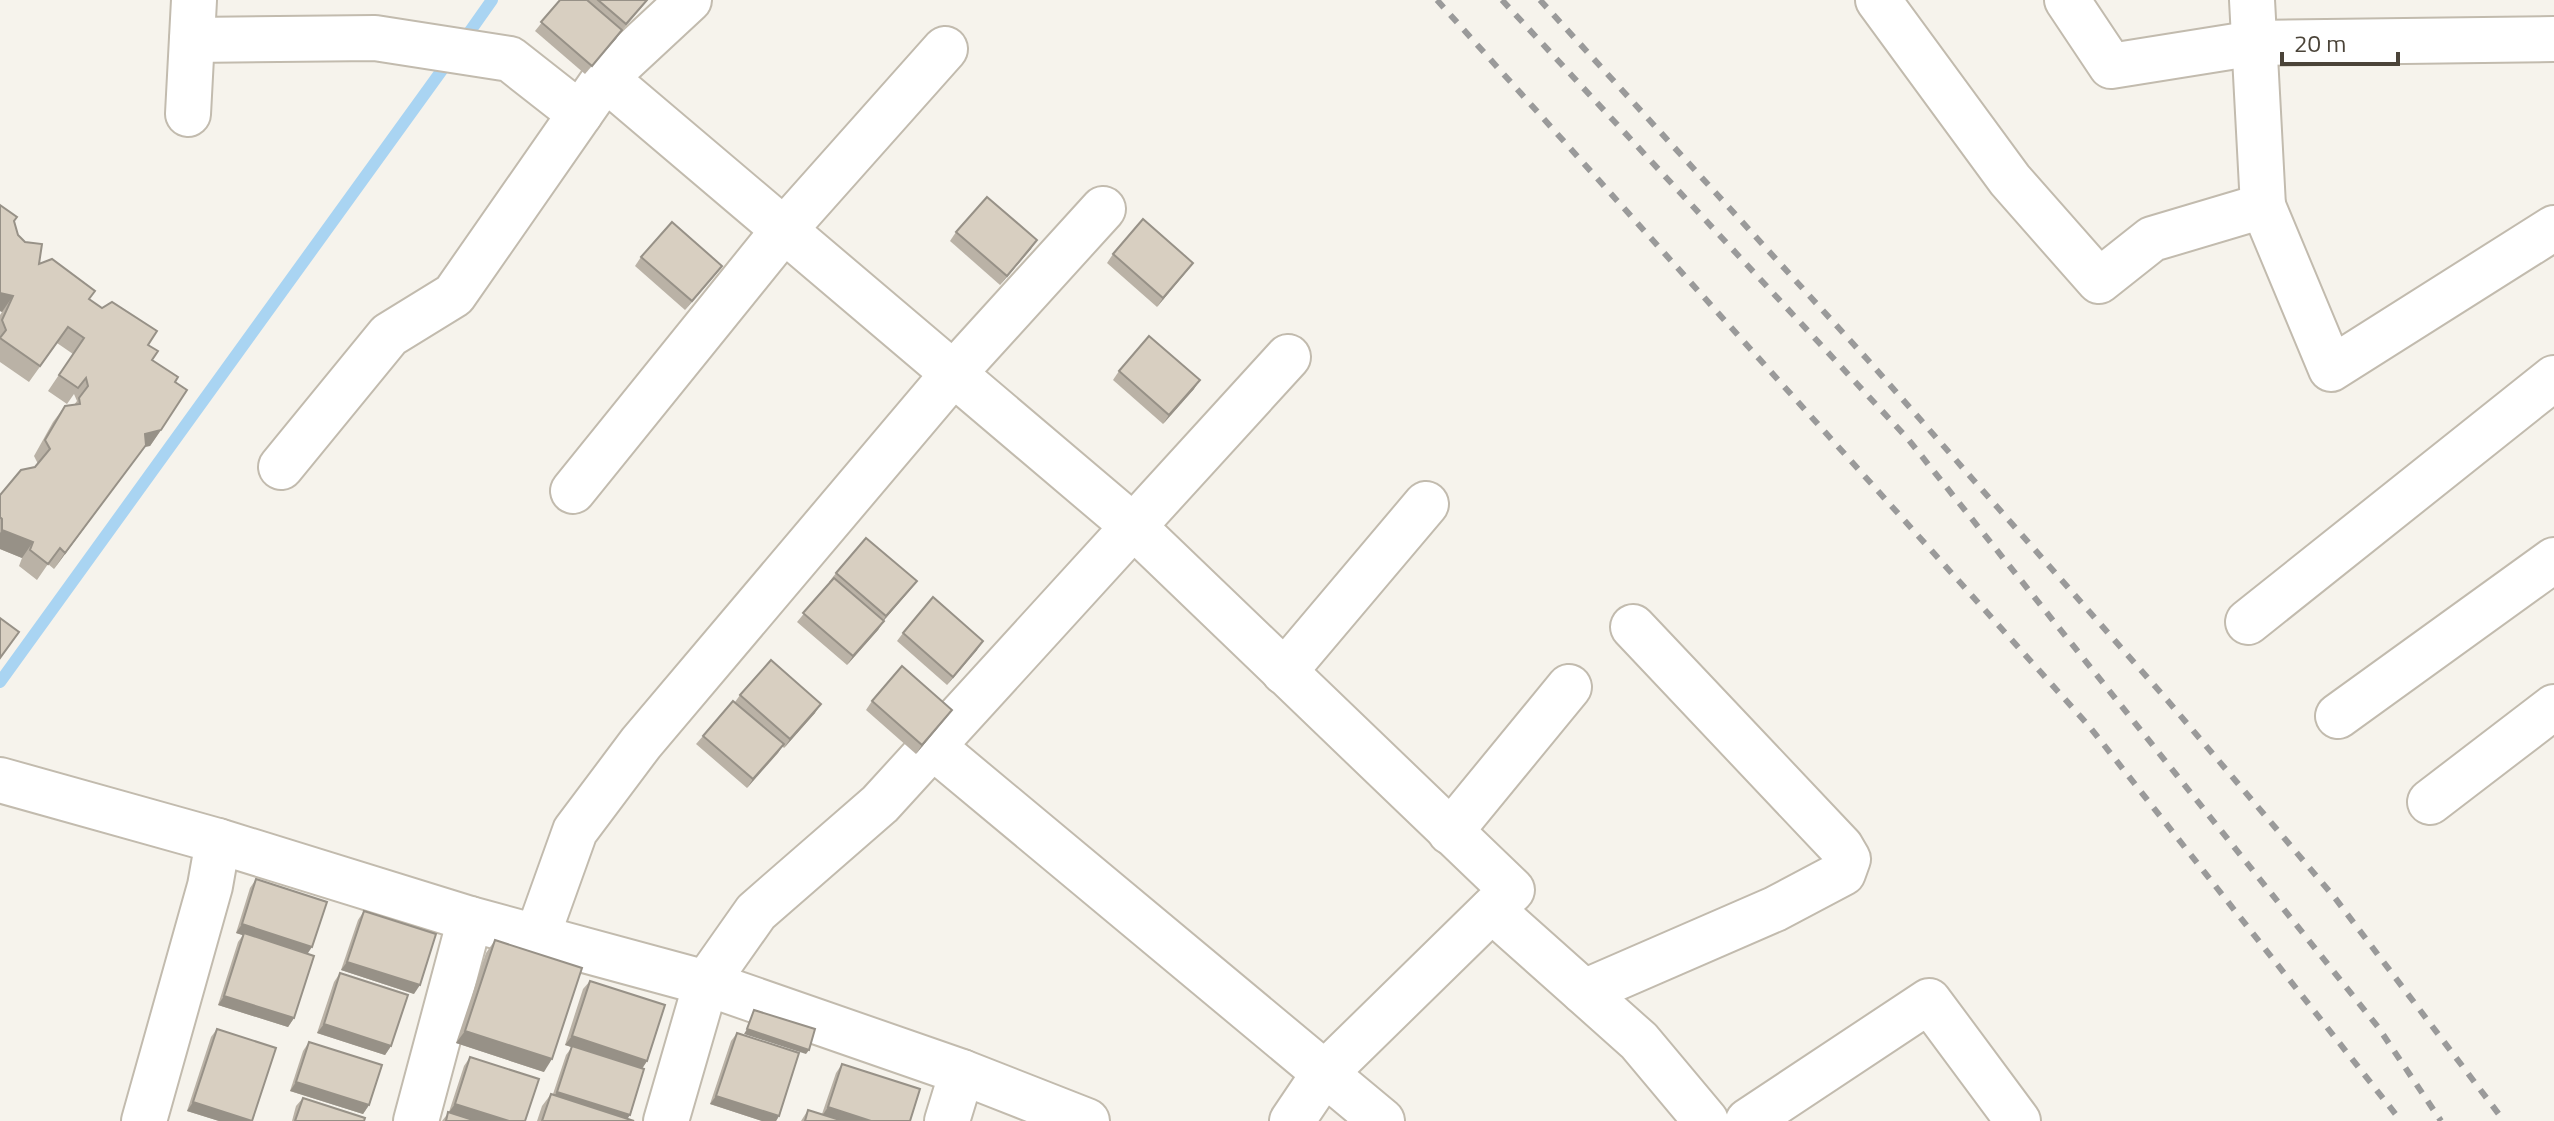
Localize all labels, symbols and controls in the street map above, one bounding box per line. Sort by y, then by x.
scale bar [2282,16,2398,66]
text: 20 m [2294,25,2346,61]

